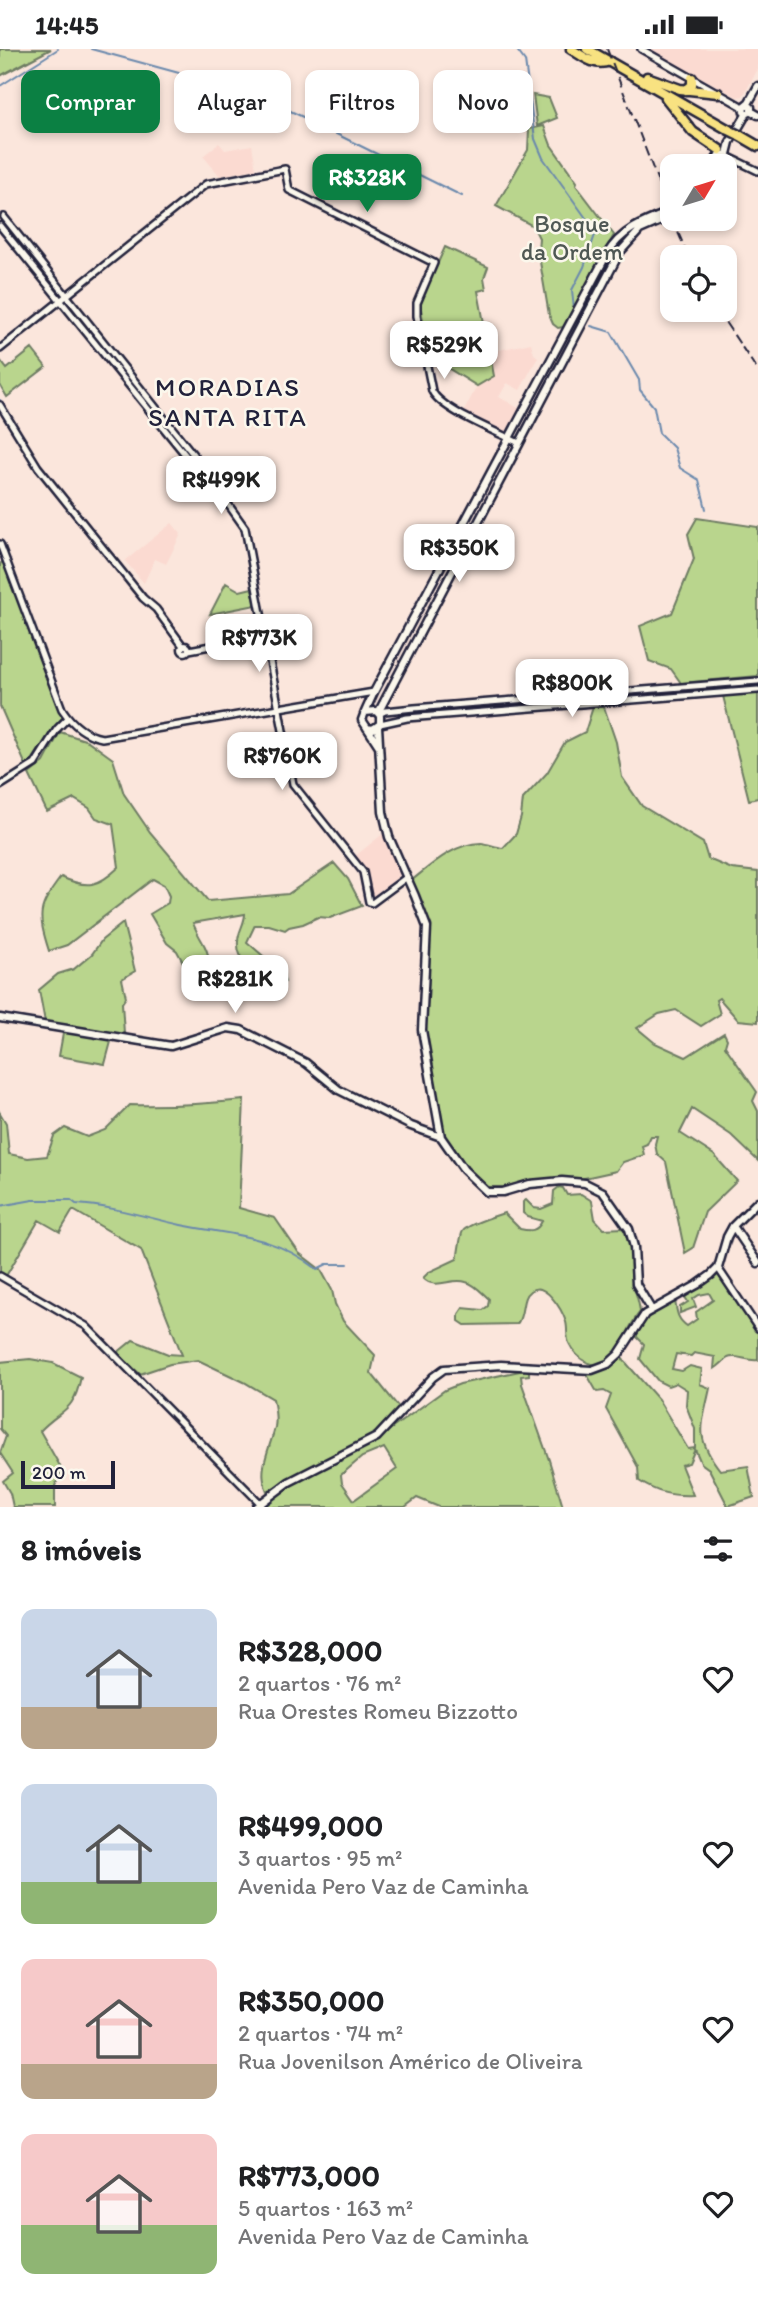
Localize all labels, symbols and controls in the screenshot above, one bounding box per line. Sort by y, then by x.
text: 14:45 [35,9,98,41]
chip: Comprar [21,70,160,133]
chip: Alugar [174,70,291,133]
chip: Filtros [305,70,419,133]
chip: Novo [433,70,533,133]
north arrow [660,154,737,231]
map controls [660,154,737,322]
pin: R$328K [310,155,424,214]
text: R$328K [328,163,406,191]
park label: Bosque da Ordem [521,209,623,266]
button: locate [660,245,737,322]
pin: R$529K [387,321,501,381]
text: R$529K [406,330,482,358]
district label: MORADIAS SANTA RITA [148,371,308,433]
pin: R$499K [164,456,278,516]
text: R$499K [182,465,260,493]
pin: R$350K [402,525,516,584]
text: R$350K [420,533,498,561]
pin: R$773K [202,615,316,674]
text: R$773K [221,623,297,651]
pin: R$800K [515,659,629,719]
text: R$800K [532,668,612,696]
pin: R$760K [225,733,339,792]
text: R$760K [243,741,321,769]
pin: R$281K [178,955,292,1015]
text: R$281K [197,964,273,992]
scale bar [21,1458,116,1490]
text: 200 m [32,1461,86,1484]
icon: filters [699,1530,737,1568]
text: 8 imóveis [21,1531,142,1568]
text: R$328,000 [238,1632,382,1669]
icon: home [77,1637,161,1721]
icon: heart [699,1660,737,1698]
text: 2 quartos · 76 m² [238,1669,401,1697]
text: Rua Orestes Romeu Bizzotto [238,1697,518,1725]
text: R$499,000 [238,1807,383,1844]
icon: home [77,1812,161,1896]
icon: heart [699,1835,737,1873]
text: 3 quartos · 95 m² [238,1844,402,1872]
text: Avenida Pero Vaz de Caminha [238,1872,529,1900]
text: R$350,000 [238,1982,384,2019]
icon: home [77,1987,161,2071]
icon: heart [699,2010,737,2048]
text: 2 quartos · 74 m² [238,2019,403,2047]
text: Rua Jovenilson Américo de Oliveira [238,2047,583,2075]
text: R$773,000 [238,2157,380,2194]
icon: home [77,2162,161,2246]
icon: heart [699,2185,737,2223]
text: 5 quartos · 163 m² [238,2194,413,2222]
text: Avenida Pero Vaz de Caminha [238,2222,529,2250]

